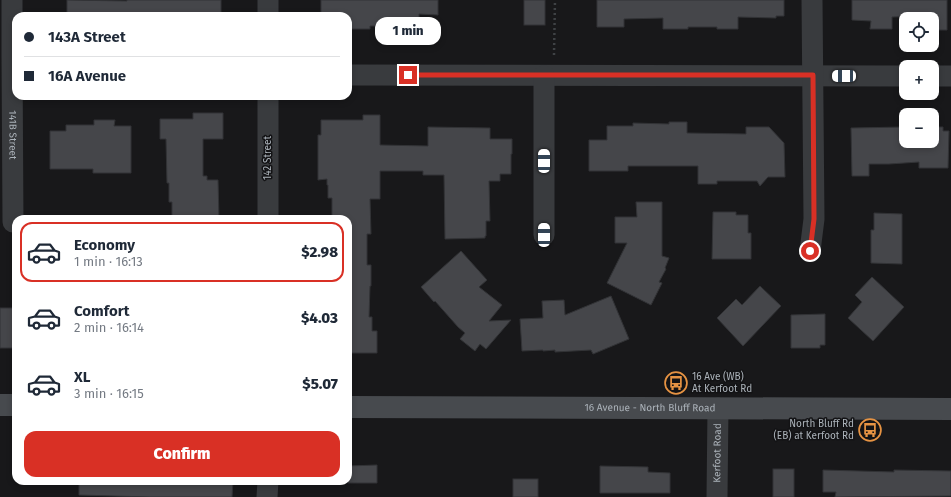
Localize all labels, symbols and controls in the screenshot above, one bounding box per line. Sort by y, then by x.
map controls [899,12,939,148]
button: locate [899,12,939,52]
callout: 1 min [375,17,441,45]
text: 1 min [392,23,424,38]
text: 143A Street [48,28,126,46]
button: + [899,60,939,100]
route end [399,66,417,84]
text: 16A Avenue [48,67,126,85]
car [832,70,856,82]
button: − [899,108,939,148]
street label: 141B Street [6,110,19,160]
street label: 142 Street [262,136,274,180]
car [538,149,550,173]
car [538,223,550,247]
icon: car [26,234,62,270]
text: Economy [74,236,135,254]
route start [801,242,819,260]
text: $2.98 [301,243,338,261]
text: 1 min · 16:13 [74,254,143,269]
icon: car [26,300,62,336]
text: Comfort [74,302,130,320]
text: $4.03 [301,309,338,327]
text: 2 min · 16:14 [74,320,144,335]
icon: car [26,366,62,402]
text: XL [74,368,90,386]
bus stop icon: 16 Ave (WB) At Kerfoot Rd [663,370,689,396]
place label: 16 Ave (WB) At Kerfoot Rd [692,370,752,395]
text: $5.07 [302,375,338,393]
text: 3 min · 16:15 [74,386,144,401]
street label: 16 Avenue - North Bluff Road [584,402,716,414]
bus stop icon: North Bluff Rd (EB) at Kerfoot Rd [857,417,883,443]
place label: North Bluff Rd (EB) at Kerfoot Rd [774,418,854,442]
street label: Kerfoot Road [711,423,724,483]
button: Confirm [24,431,340,477]

